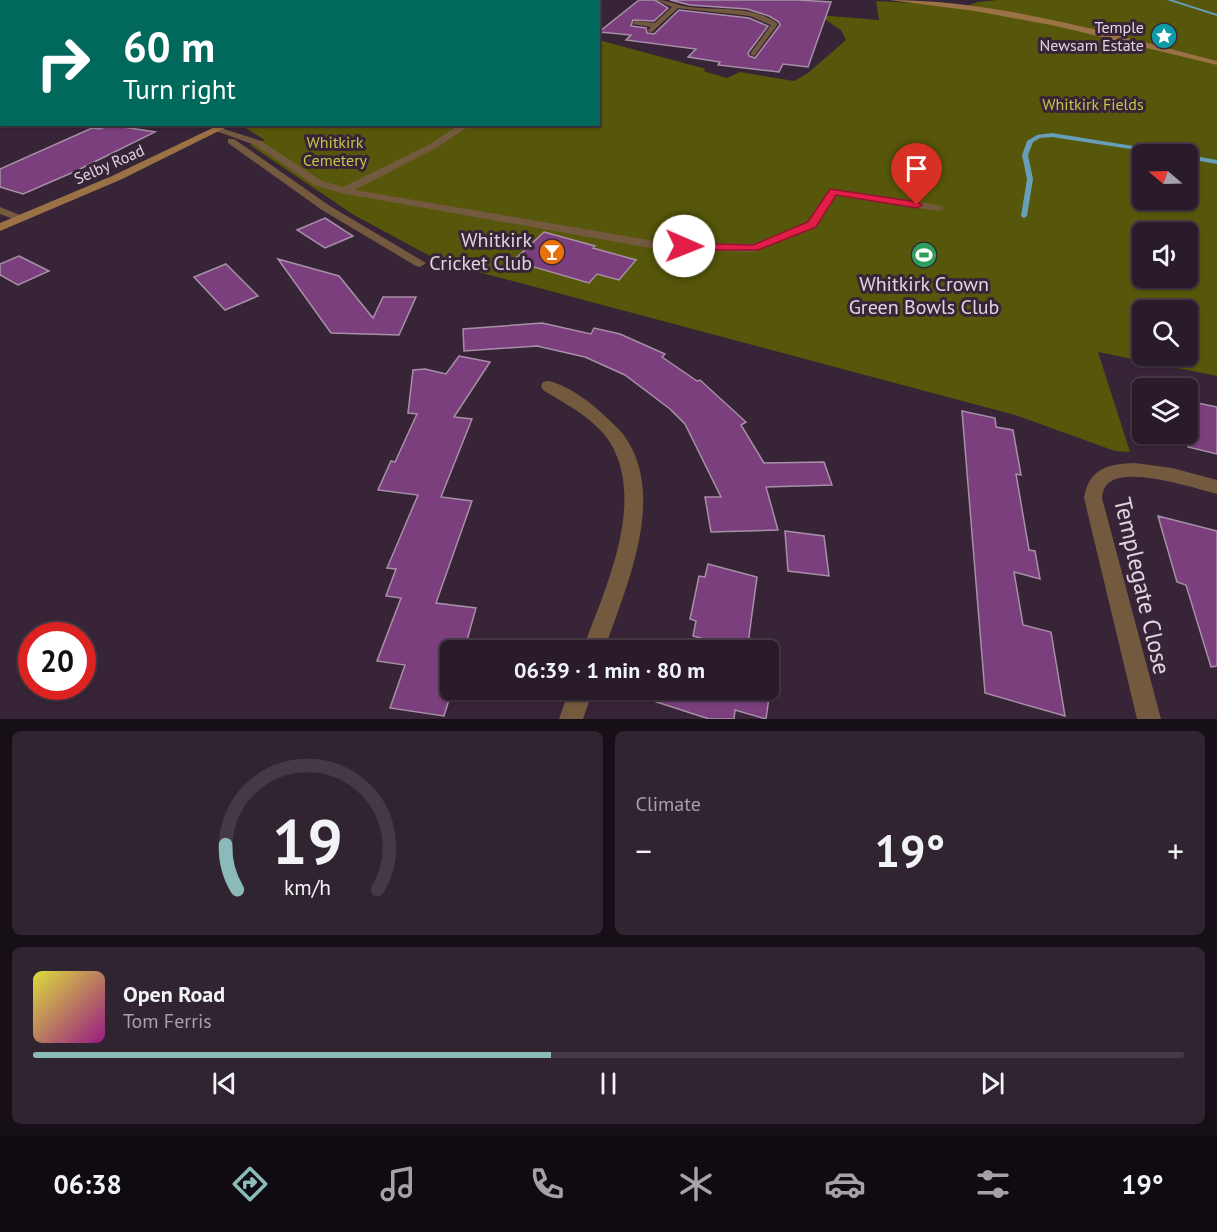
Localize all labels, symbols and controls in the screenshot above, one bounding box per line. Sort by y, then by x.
place label: Temple Newsam Estate [1040,17,1144,55]
text: 60 m [123,19,215,74]
place icon: Temple Newsam Estate [1149,21,1179,51]
icon: right [24,24,102,102]
text: Turn right [123,72,236,106]
park label: Whitkirk Fields [1042,94,1144,114]
park label: Whitkirk Cemetery [303,132,368,170]
street label: Selby Road [71,140,147,188]
pin [891,143,942,205]
north arrow [1132,144,1198,210]
map controls [1132,144,1198,444]
icon: arrive [900,152,933,185]
position arrow [652,214,716,278]
button: sound [1132,222,1198,288]
place label: Whitkirk Cricket Club [429,227,532,276]
bar icon: Whitkirk Cricket Club [537,237,567,267]
sports icon: Whitkirk Crown Green Bowls Club [909,240,939,270]
place label: Whitkirk Crown Green Bowls Club [849,271,999,320]
button: search [1132,300,1198,366]
button: layers [1132,378,1198,444]
street label: Templegate Close [1107,494,1178,678]
speed limit sign: 20 [18,622,96,700]
text: 06:39 · 1 min · 80 m [514,656,705,684]
text: Climate [636,791,701,817]
text: 19 [272,800,343,881]
text: 19° [874,821,945,879]
text: − [636,829,652,872]
text: + [1167,829,1184,872]
text: km/h [284,873,331,901]
text: Open Road [123,980,225,1008]
text: Tom Ferris [123,1008,212,1034]
icon: previous [208,1067,241,1100]
icon: pause [592,1067,625,1100]
icon: next [976,1067,1009,1100]
icon: directions [229,1163,271,1205]
icon: music [377,1163,419,1205]
icon: phone [526,1163,568,1205]
icon: climate [675,1163,717,1205]
icon: car [824,1163,866,1205]
icon: filters [972,1163,1014,1205]
text: 06:38 [53,1167,122,1201]
text: 19° [1121,1167,1164,1201]

